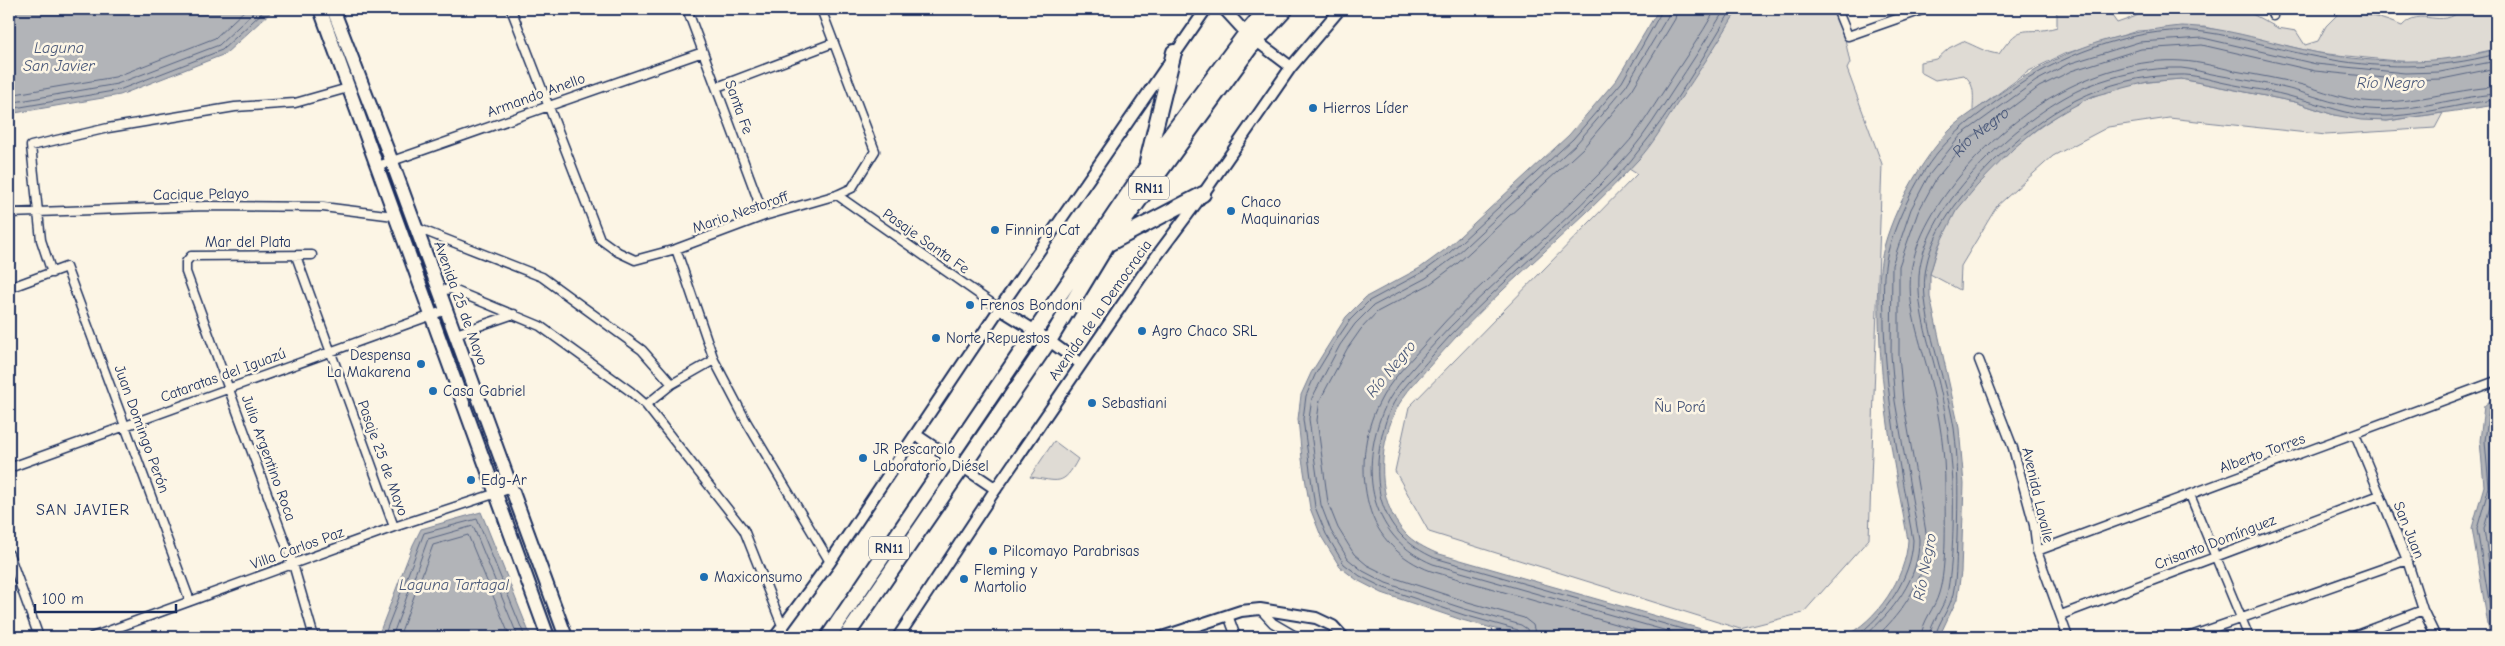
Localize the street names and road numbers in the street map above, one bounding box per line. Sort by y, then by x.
street label: Armando Anello [485,69,588,121]
street label: Santa Fe [721,77,757,137]
road number: RN11 [1129,177,1169,200]
street label: Cacique Pelayo [153,184,249,204]
street label: Mario Nestoroff [690,187,791,237]
street label: Pasaje Santa Fe [879,204,973,278]
street label: Mar del Plata [205,233,291,251]
street label: Avenida de la Democracia [1045,236,1155,384]
street label: Avenida 25 de Mayo [430,238,492,368]
street label: Cataratas del Iguazú [158,344,288,406]
street label: Juan Domingo Perón [110,363,174,495]
street label: Julio Argentino Roca [238,393,300,523]
street label: Pasaje 25 de Mayo [354,398,412,518]
street label: Alberto Torres [2217,429,2307,477]
street label: Avenida Lavalle [2018,446,2058,545]
street label: San Juan [2389,499,2429,561]
street label: Crisanto Domínguez [2152,510,2279,573]
street label: Villa Carlos Paz [248,523,347,573]
road number: RN11 [869,536,909,560]

